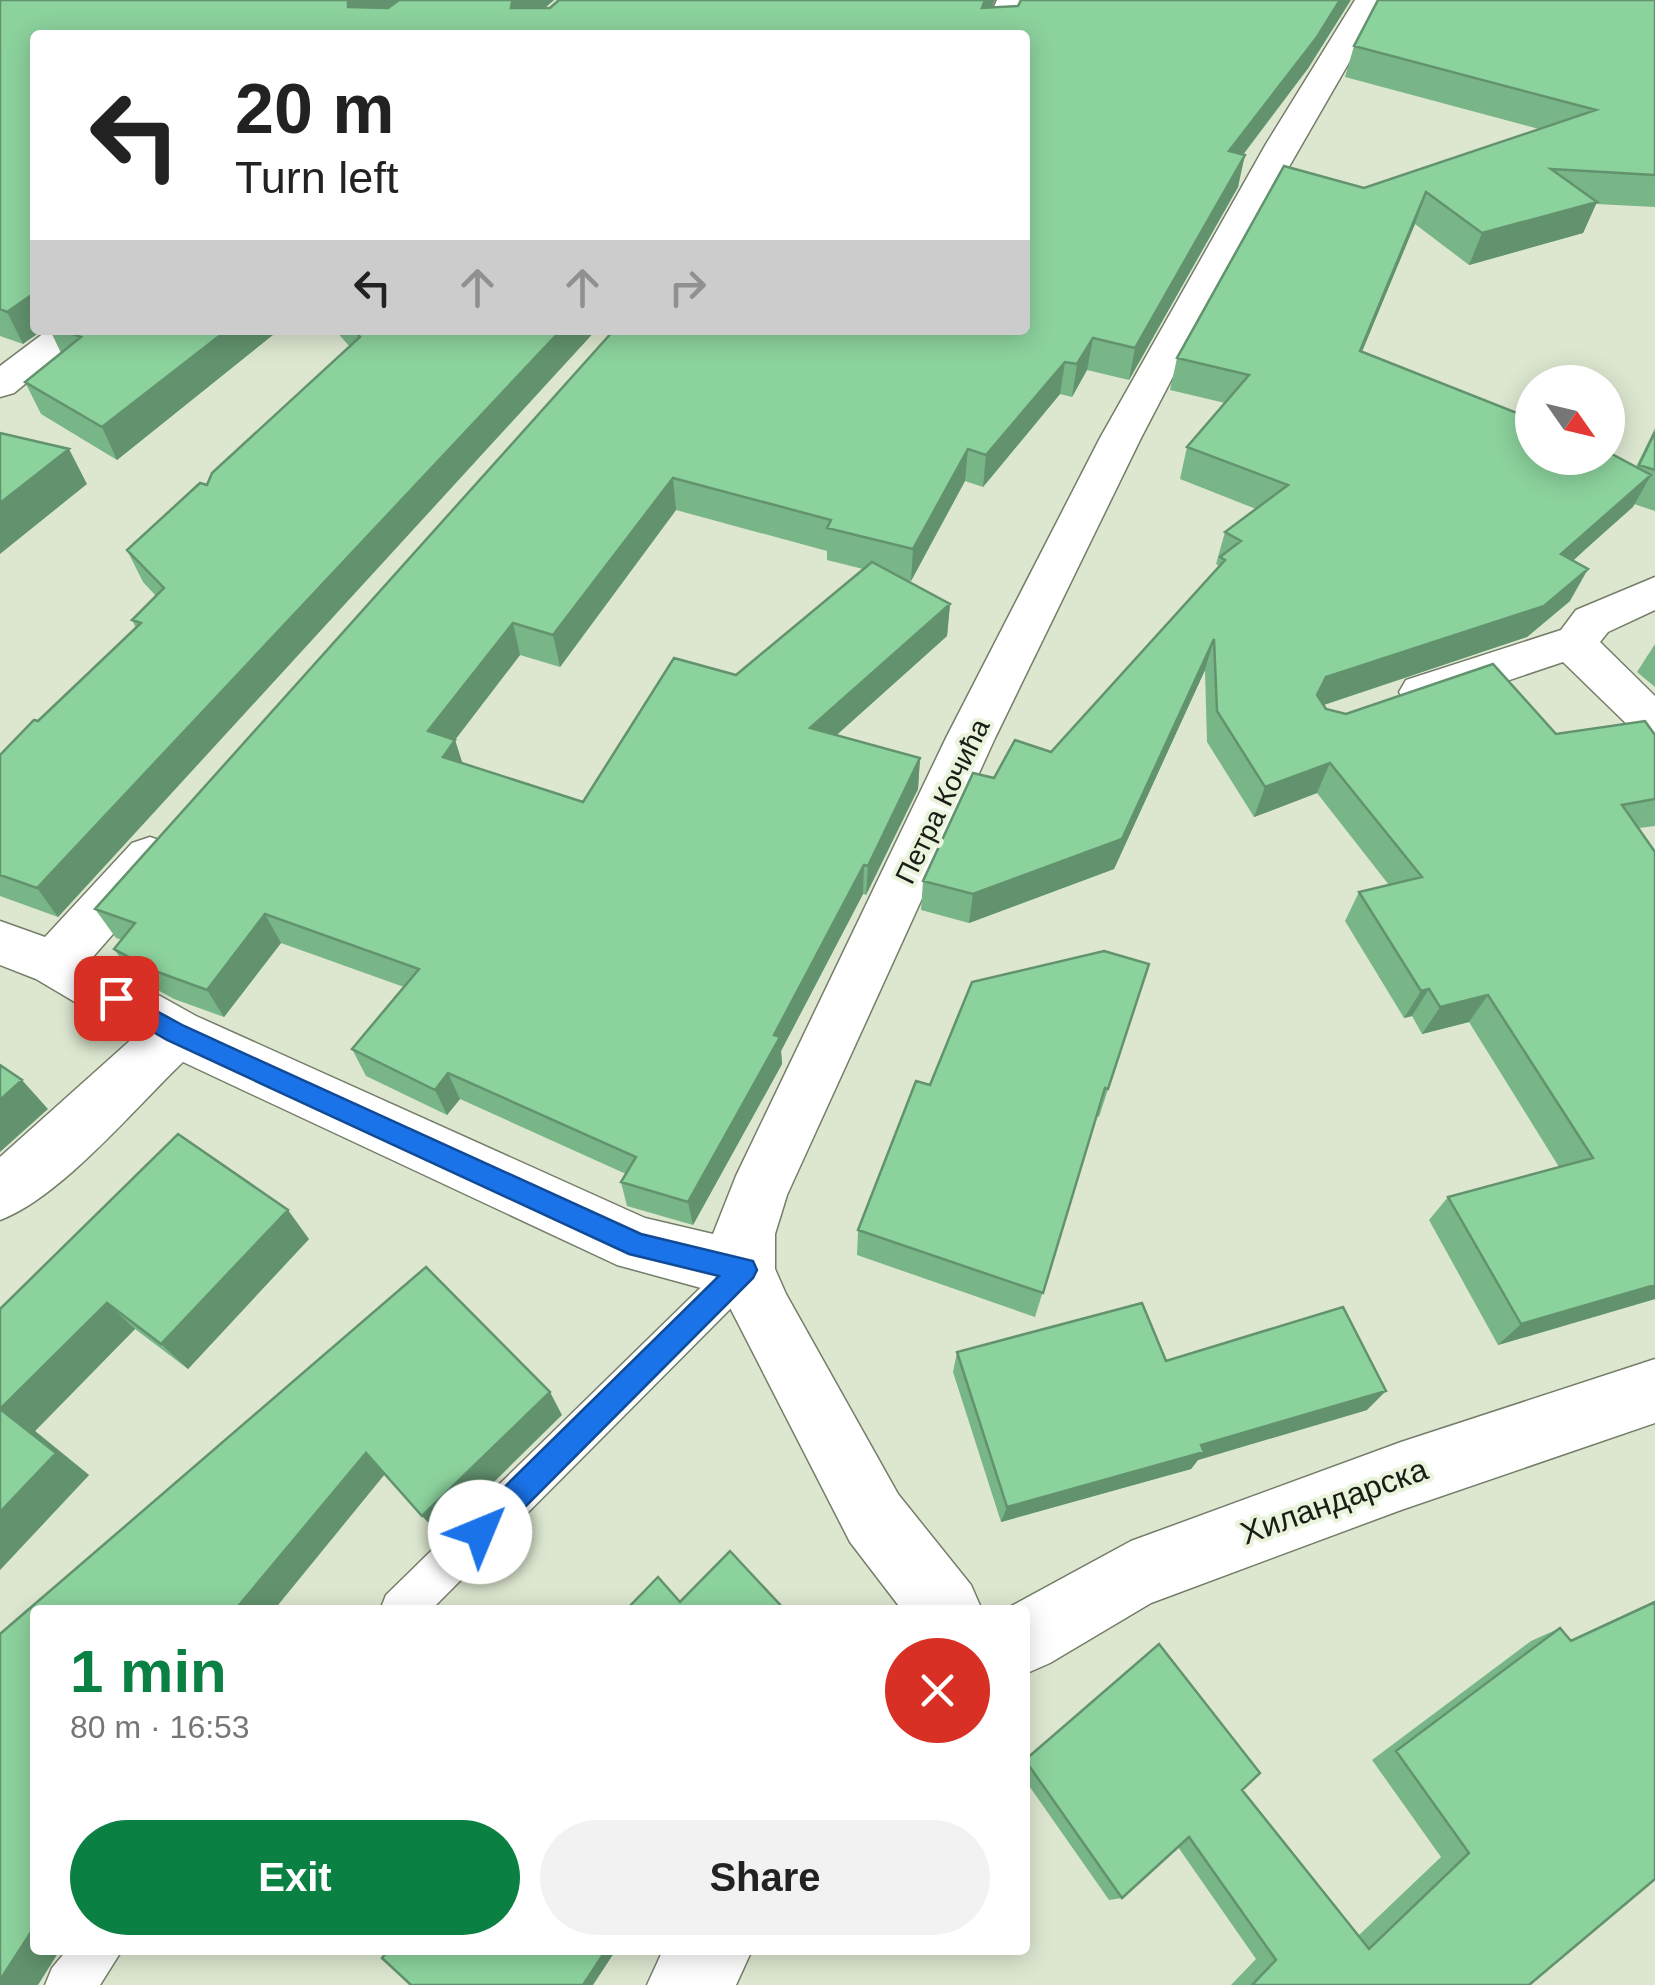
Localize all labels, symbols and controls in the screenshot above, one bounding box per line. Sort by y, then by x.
icon: left [70,70,200,200]
text: 20 m [235,70,395,148]
text: Turn left [235,152,398,203]
icon: left [345,260,400,315]
icon: ahead [450,260,505,315]
icon: ahead [555,260,610,315]
icon: right [660,260,715,315]
north arrow [1515,365,1625,475]
map controls [1515,365,1625,475]
street label: Петра Кочића [889,714,996,889]
pin [74,956,159,1041]
icon: arrive [89,971,144,1026]
street label: Хиландарска [1236,1450,1432,1551]
position arrow [428,1480,532,1584]
text: 1 min [70,1638,227,1705]
button: close [885,1638,990,1743]
text: 80 m · 16:53 [70,1709,250,1745]
button: Exit [70,1820,520,1935]
button: Share [540,1820,990,1935]

